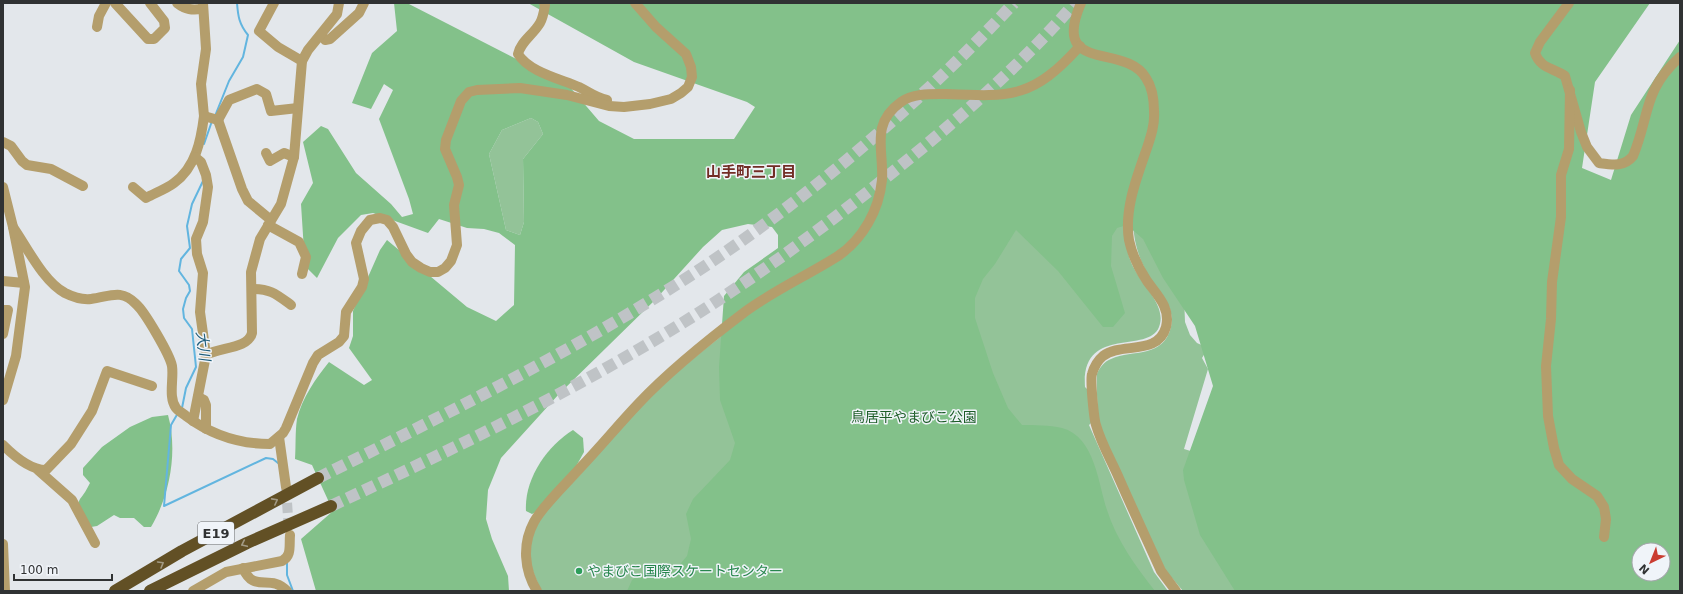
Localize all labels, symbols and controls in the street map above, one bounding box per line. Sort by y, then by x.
district label: 山手町三丁目 [706,163,796,181]
water label: 大川 [192,330,214,364]
park label: 鳥居平やまびこ公園 [851,409,977,425]
one-way arrow [270,498,278,506]
road number: E19 [198,522,234,544]
one-way arrow [241,539,248,547]
north arrow [1631,542,1671,582]
scale bar [14,556,112,582]
one-way arrow [157,561,164,568]
text: N [1637,561,1652,577]
text: 100 m [20,563,58,577]
place label: やまびこ国際スケートセンター [587,563,783,579]
marker: やまびこ国際スケートセンター [574,566,584,576]

